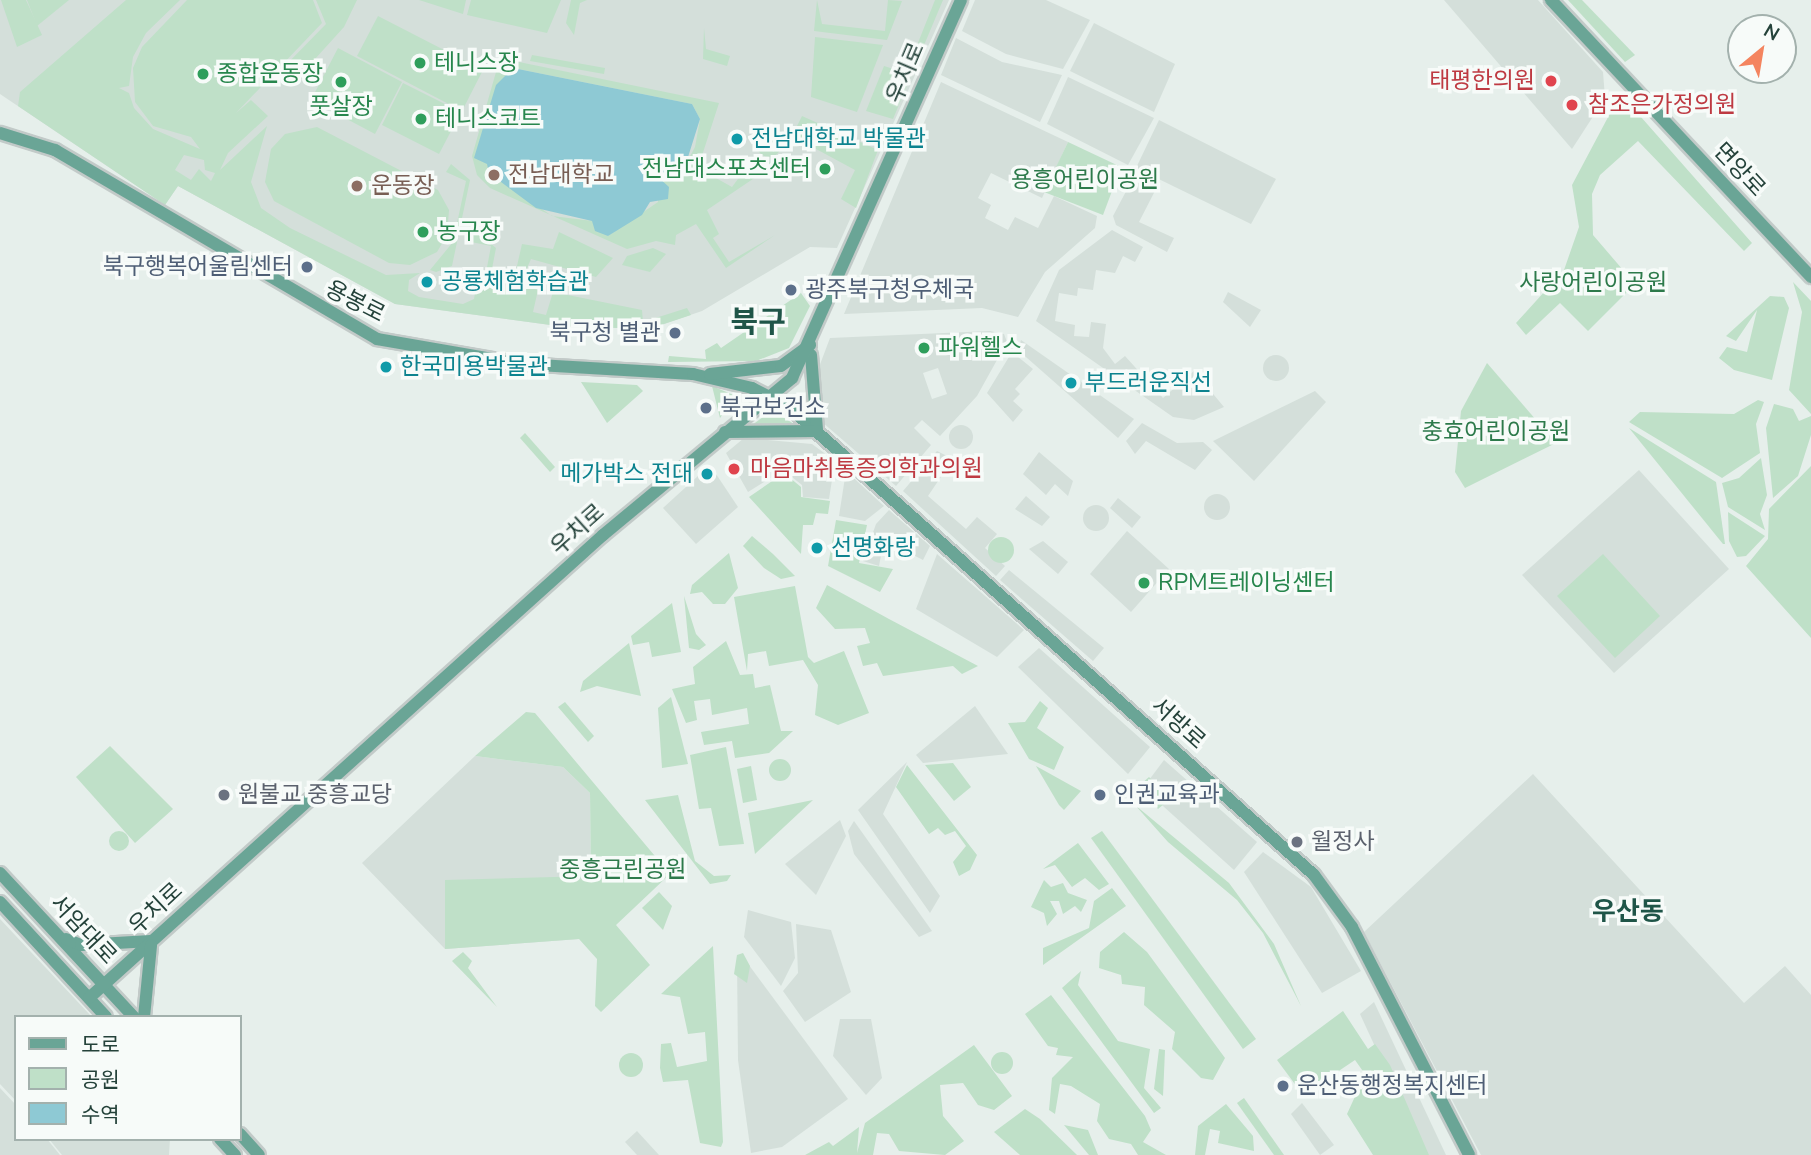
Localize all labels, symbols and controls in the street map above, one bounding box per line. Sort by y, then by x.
north arrow [1727,14,1797,84]
text: N [1759,18,1784,47]
street label: 우치로 [881,38,931,108]
place label: 테니스장 [434,49,519,77]
marker: 테니스장 [412,55,428,71]
place label: 종합운동장 [217,60,323,88]
marker: 종합운동장 [195,66,211,82]
place label: 태평한의원 [1429,67,1535,95]
marker: 태평한의원 [1541,71,1561,91]
marker: 풋살장 [333,74,349,90]
place label: 참조은가정의원 [1588,91,1736,119]
place label: 풋살장 [309,93,373,121]
marker: 참조은가정의원 [1562,95,1582,115]
place label: 테니스코트 [435,105,541,133]
marker: 테니스코트 [413,111,429,127]
place label: 전남대학교 박물관 [751,125,926,153]
marker: 전남대학교 박물관 [729,131,745,147]
street label: 면앙로 [1707,137,1771,203]
place label: 전남대스포츠센터 [642,155,811,183]
place label: 전남대학교 [508,161,614,189]
marker: 전남대스포츠센터 [817,161,833,177]
park label: 용흥어린이공원 [1011,166,1159,194]
marker: 전남대학교 [486,167,502,183]
place label: 운동장 [371,172,434,200]
marker: 운동장 [349,178,365,194]
place label: 농구장 [437,218,500,246]
marker: 농구장 [415,224,431,240]
place label: 북구행복어울림센터 [103,253,293,281]
marker: 북구행복어울림센터 [299,259,315,275]
place label: 공룡체험학습관 [441,268,589,296]
park label: 사랑어린이공원 [1519,269,1667,297]
marker: 공룡체험학습관 [419,274,435,290]
street label: 용봉로 [320,275,390,329]
place label: 광주북구청우체국 [805,276,974,304]
marker: 광주북구청우체국 [783,282,799,298]
district label: 북구 [730,305,786,341]
place label: 북구청 별관 [549,319,661,347]
marker: 북구청 별관 [667,325,683,341]
place label: 파워헬스 [938,334,1023,362]
marker: 파워헬스 [916,340,932,356]
place label: 한국미용박물관 [400,353,548,381]
marker: 한국미용박물관 [378,359,394,375]
place label: 부드러운직선 [1085,369,1212,397]
marker: 부드러운직선 [1063,375,1079,391]
place label: 북구보건소 [720,394,826,422]
marker: 북구보건소 [698,400,714,416]
park label: 충효어린이공원 [1422,418,1570,446]
place label: 마음마취통증의학과의원 [750,455,983,483]
marker: 마음마취통증의학과의원 [724,459,744,479]
place label: 메가박스 전대 [560,460,693,488]
marker: 메가박스 전대 [699,466,715,482]
street label: 우치로 [545,499,611,561]
place label: 선명화랑 [831,534,916,562]
marker: 선명화랑 [809,540,825,556]
place label: RPM트레이닝센터 [1158,569,1335,597]
marker: RPM트레이닝센터 [1136,575,1152,591]
street label: 서방로 [1145,693,1211,755]
place label: 원불교 중흥교당 [238,781,392,809]
place label: 인권교육과 [1114,781,1220,809]
marker: 원불교 중흥교당 [216,787,232,803]
marker: 인권교육과 [1092,787,1108,803]
place label: 월정사 [1311,828,1374,856]
marker: 월정사 [1289,834,1305,850]
park label: 중흥근린공원 [560,856,686,884]
street label: 우치로 [123,877,189,941]
street label: 서암대로 [44,890,122,970]
district label: 우산동 [1592,896,1664,928]
legend [14,1015,242,1141]
text: 도로 [81,1031,120,1059]
text: 공원 [81,1066,120,1094]
place label: 운산동행정복지센터 [1297,1072,1487,1100]
marker: 운산동행정복지센터 [1275,1078,1291,1094]
text: 수역 [81,1101,120,1129]

